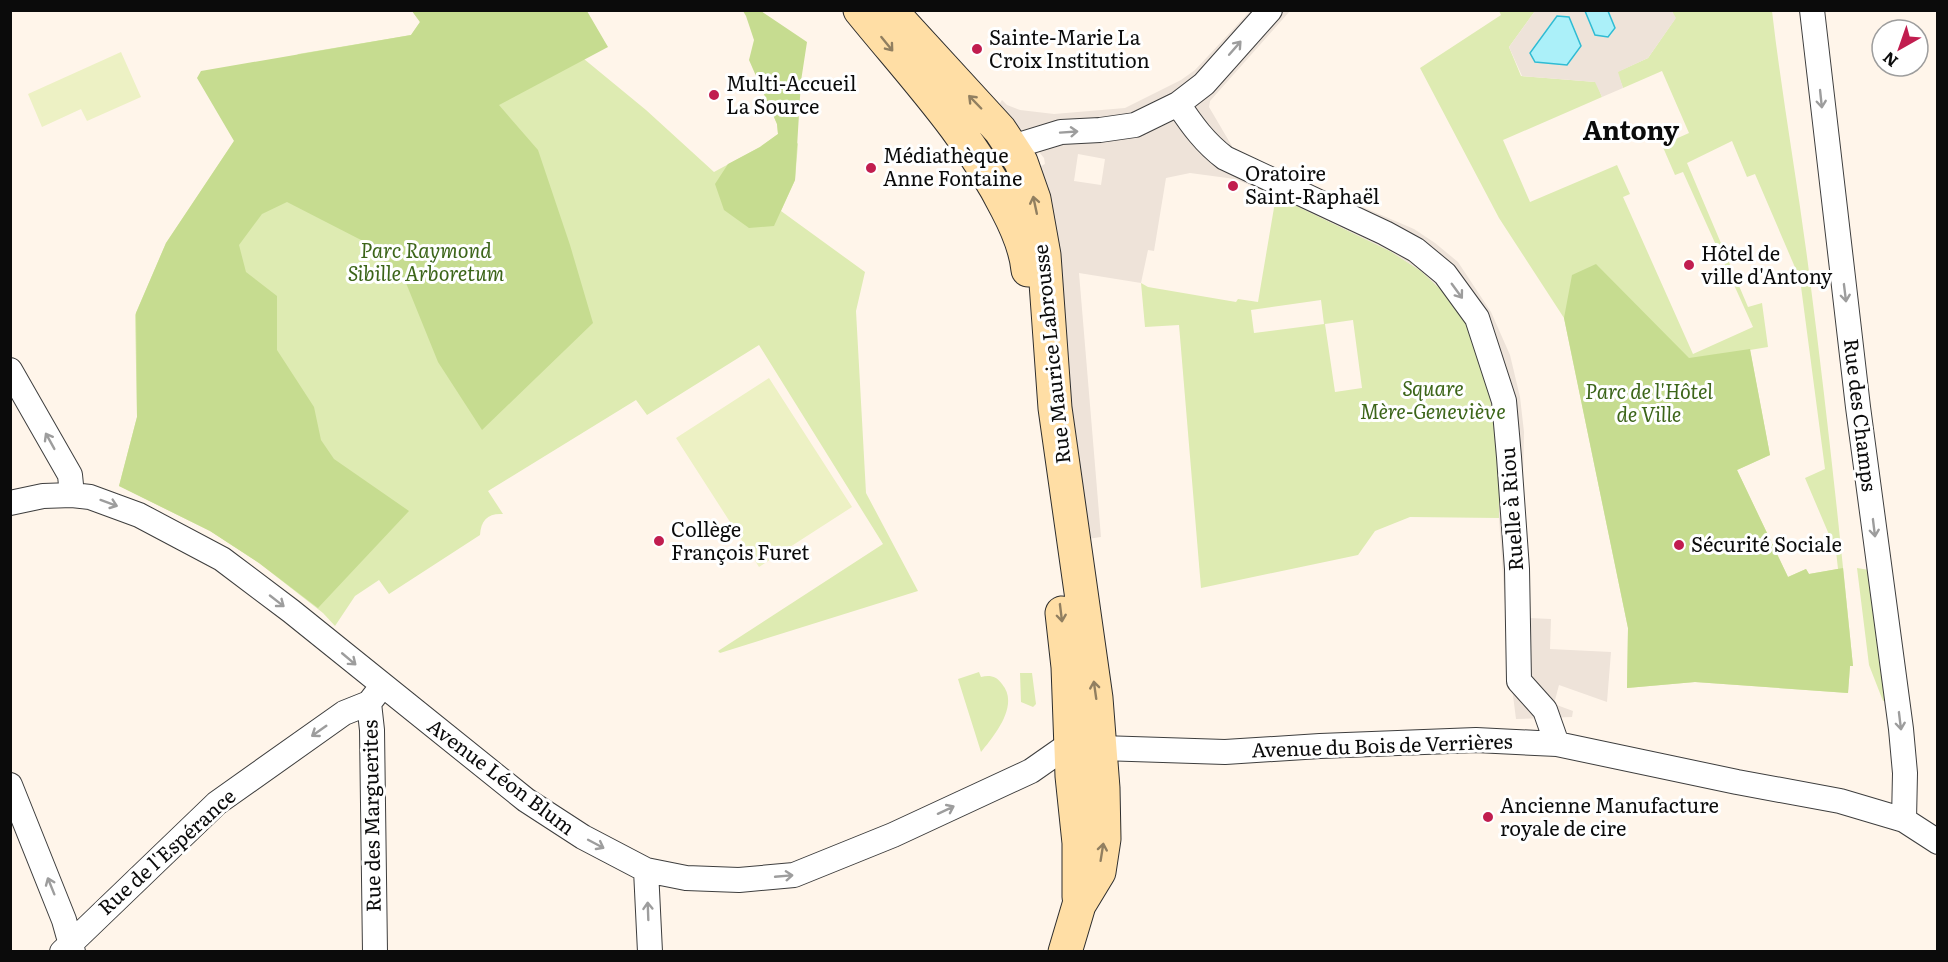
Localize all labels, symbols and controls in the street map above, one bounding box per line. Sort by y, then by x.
north arrow [1870,18,1930,78]
place label: Sainte-Marie La Croix Institution [989,21,1150,74]
one-way arrow [881,36,894,52]
one-way arrow [1228,41,1242,56]
marker: Sainte-Marie La Croix Institution [970,42,984,56]
text: N [1877,47,1903,74]
place label: Multi-Accueil La Source [726,67,857,120]
marker: Multi-Accueil La Source [707,88,721,102]
one-way arrow [1816,89,1827,109]
one-way arrow [968,95,982,110]
district label: Antony [1583,109,1679,148]
one-way arrow [1058,126,1078,137]
place label: Médiathèque Anne Fontaine [883,139,1022,192]
place label: Oratoire Saint-Raphaël [1245,157,1380,210]
marker: Médiathèque Anne Fontaine [864,161,878,175]
marker: Oratoire Saint-Raphaël [1226,179,1240,193]
one-way arrow [1029,195,1040,215]
park label: Parc Raymond Sibille Arboretum [348,234,505,287]
place label: Hôtel de ville d'Antony [1701,237,1833,290]
street label: Rue Maurice Labrousse [1024,243,1076,465]
marker: Hôtel de ville d'Antony [1682,258,1696,272]
one-way arrow [1451,282,1463,298]
one-way arrow [1840,282,1851,302]
street label: Rue des Champs [1838,337,1886,493]
park label: Square Mère-Geneviève [1360,372,1506,425]
park label: Parc de l'Hôtel de Ville [1585,375,1713,428]
one-way arrow [44,433,56,450]
street label: Ruelle à Riou [1491,446,1529,572]
one-way arrow [99,498,118,509]
place label: Collège François Furet [671,513,809,566]
one-way arrow [1869,518,1880,537]
place label: Sécurité Sociale [1691,528,1842,558]
marker: Collège François Furet [652,534,666,548]
marker: Sécurité Sociale [1672,538,1686,552]
one-way arrow [269,594,285,607]
one-way arrow [1056,603,1067,623]
one-way arrow [340,652,356,665]
one-way arrow [1089,680,1100,700]
street label: Avenue Léon Blum [422,710,582,841]
one-way arrow [1895,711,1906,731]
street label: Rue des Marguerites [353,720,387,912]
street label: Avenue du Bois de Verrières [1251,724,1513,764]
one-way arrow [311,725,327,737]
street label: Rue de l'Espérance [90,780,241,921]
place label: Ancienne Manufacture royale de cire [1500,789,1719,842]
one-way arrow [936,804,954,816]
marker: Ancienne Manufacture royale de cire [1481,810,1495,824]
one-way arrow [586,839,604,850]
one-way arrow [1097,843,1108,862]
one-way arrow [773,870,793,881]
one-way arrow [44,878,55,896]
one-way arrow [643,901,654,921]

